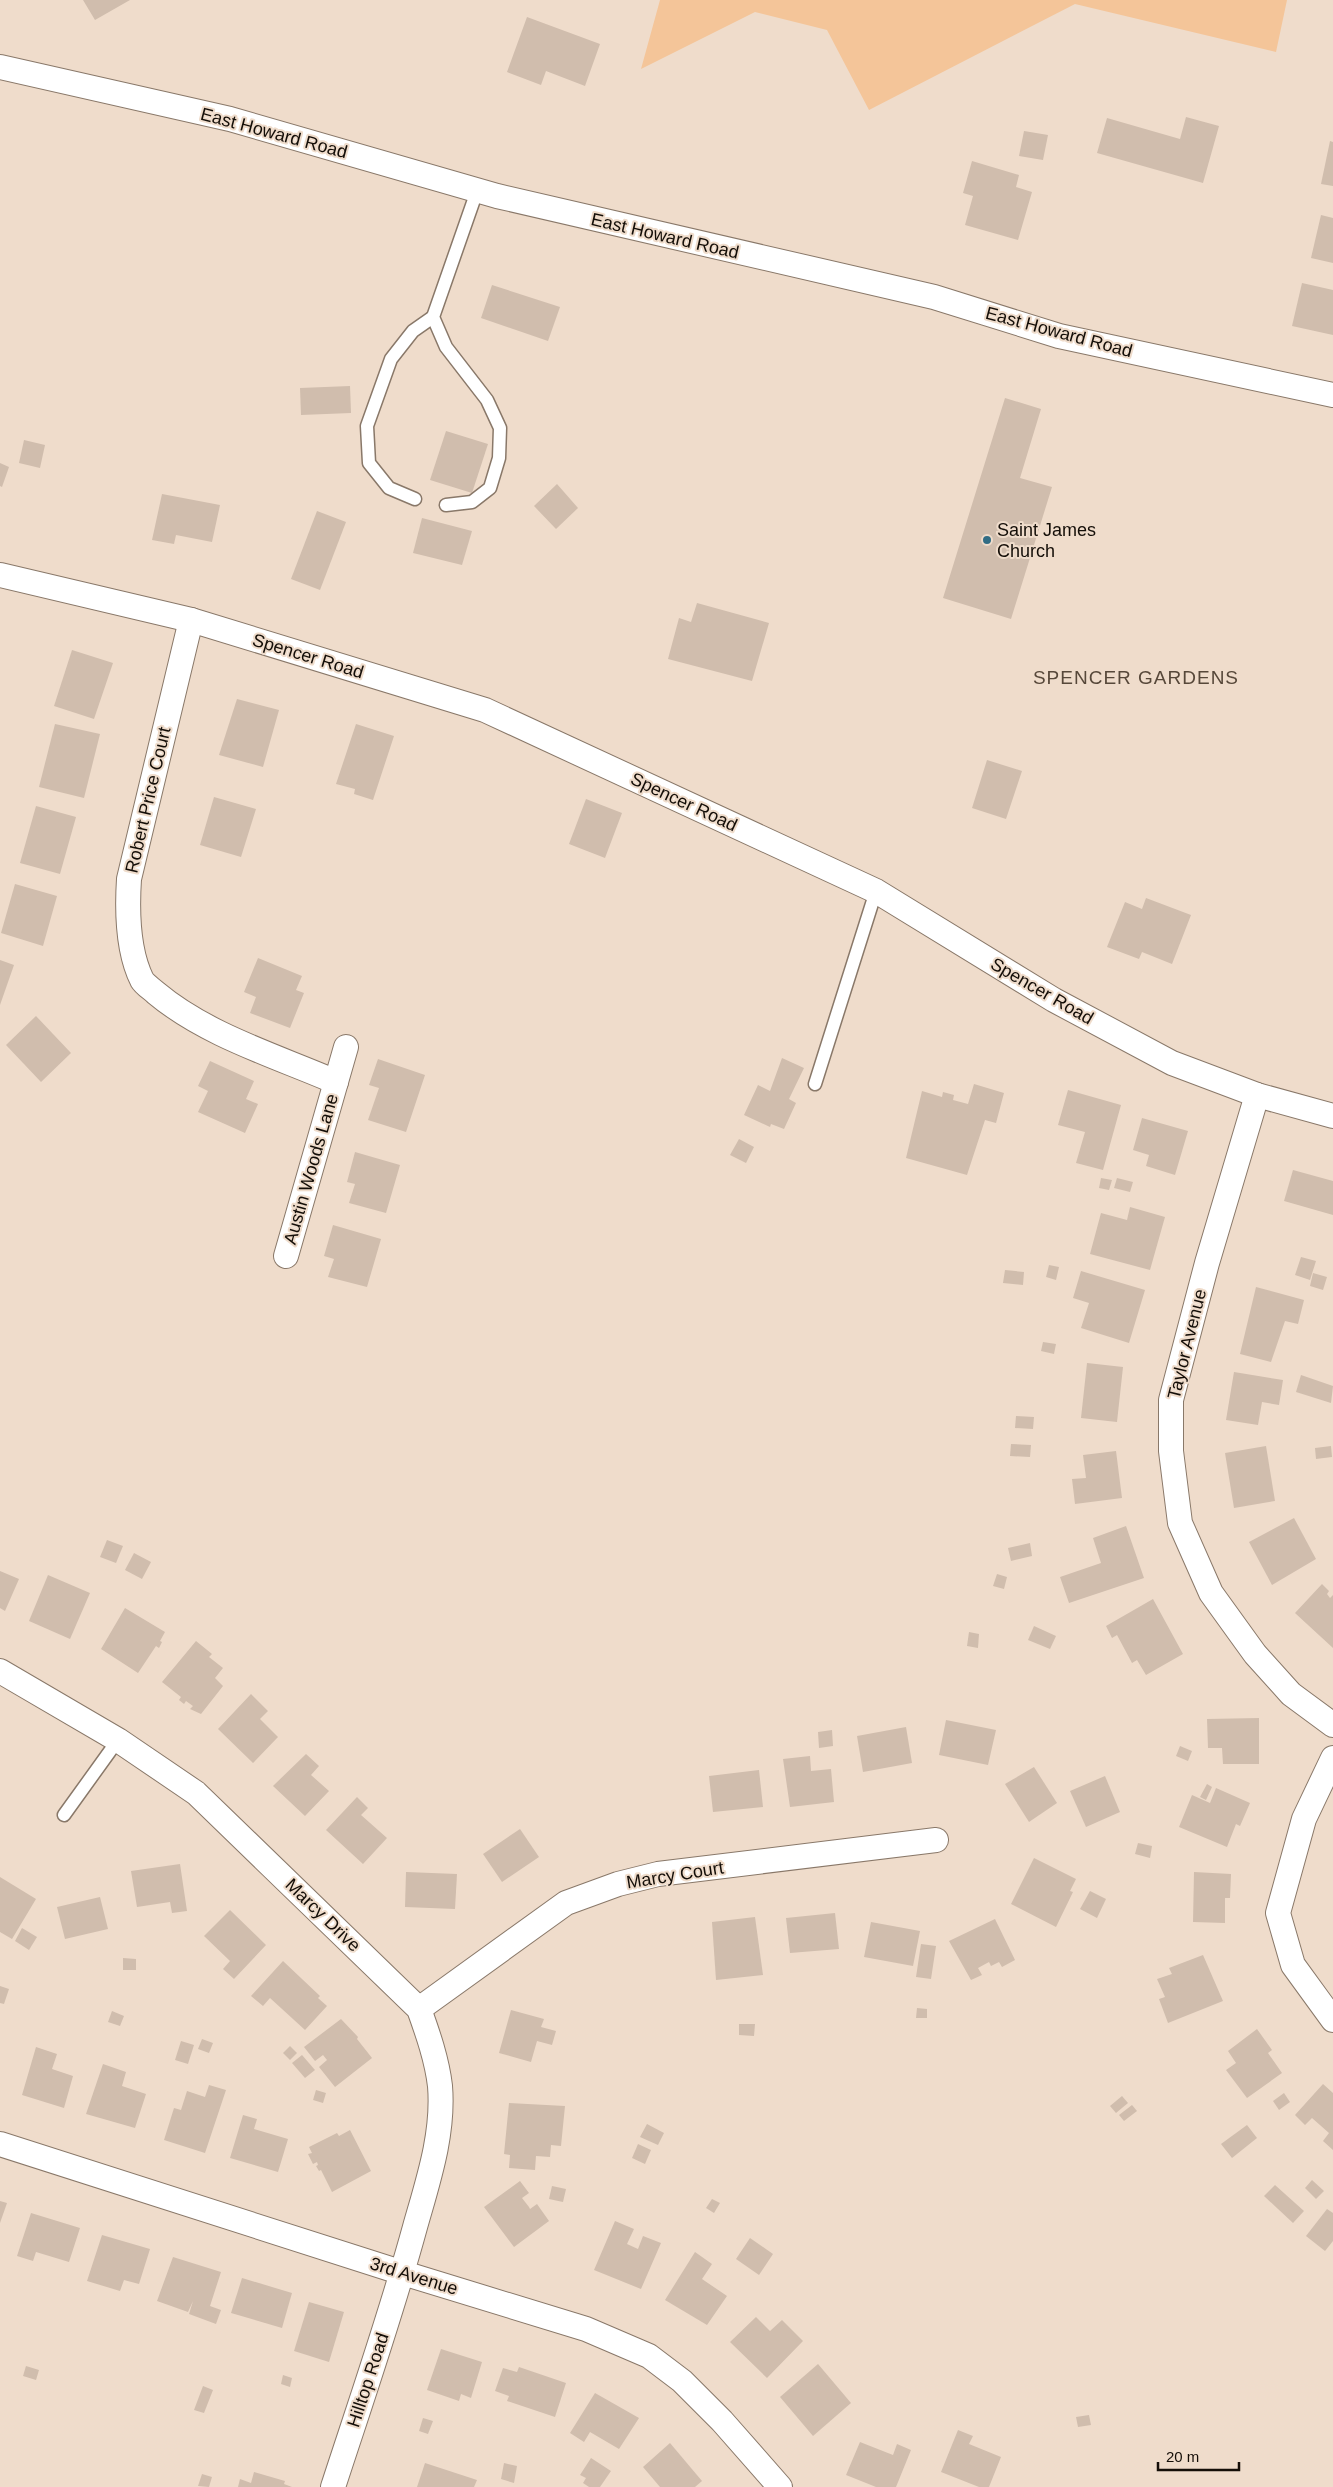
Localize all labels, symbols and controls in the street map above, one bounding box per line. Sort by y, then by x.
street label: East Howard Road [198,104,350,162]
street label: East Howard Road [589,209,741,263]
street label: East Howard Road [983,303,1135,361]
place label: Saint James Church [997,520,1096,561]
marker: Saint James Church [981,534,993,546]
street label: Spencer Road [250,630,366,682]
district label: SPENCER GARDENS [1033,667,1239,688]
street label: Robert Price Court [121,725,175,875]
street label: Spencer Road [628,769,740,835]
street label: Spencer Road [987,954,1097,1028]
street label: Austin Woods Lane [280,1091,342,1247]
street label: Taylor Avenue [1164,1287,1210,1401]
street label: Marcy Court [625,1857,725,1893]
street label: Marcy Drive [282,1874,364,1956]
street label: 3rd Avenue [368,2253,460,2299]
street label: Hilltop Road [343,2330,393,2430]
scale bar [1158,2440,1239,2472]
text: 20 m [1166,2448,1199,2465]

